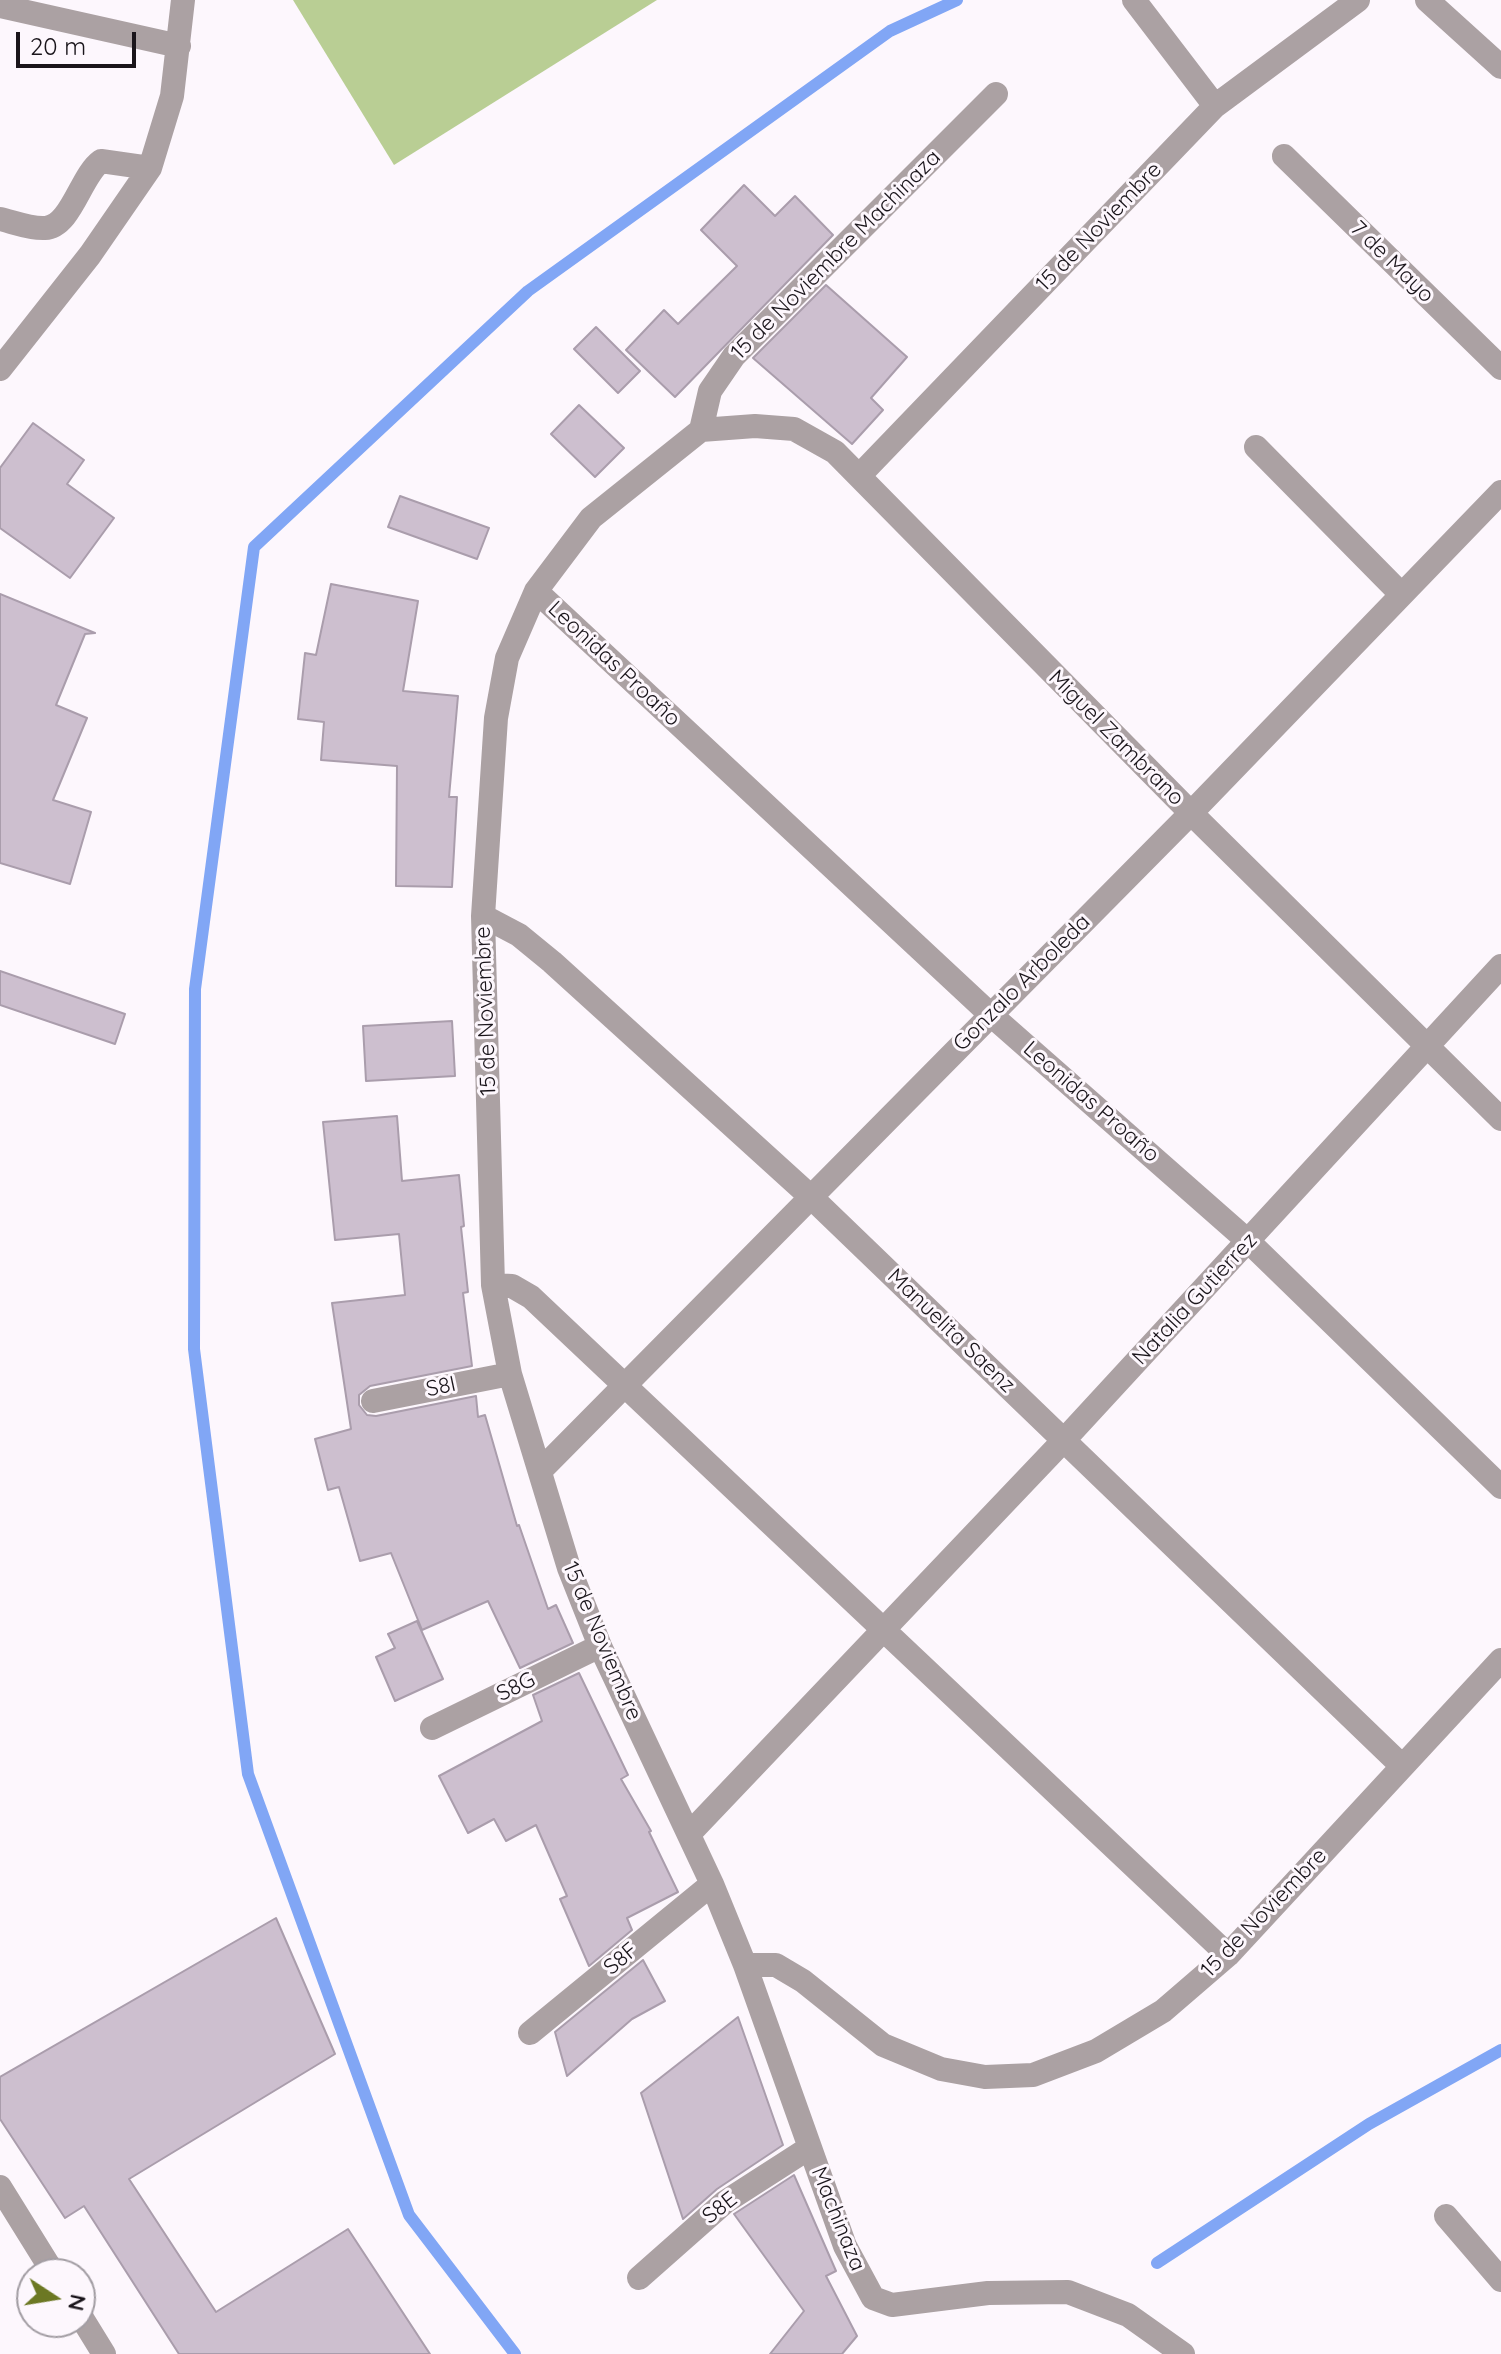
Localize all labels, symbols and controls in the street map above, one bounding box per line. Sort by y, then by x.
scale bar [20,16,140,66]
text: 20 m [30,31,86,61]
street label: 15 de Noviembre Machinaza [726,145,946,365]
street label: 15 de Noviembre [1031,157,1167,297]
street label: 7 de Mayo [1345,216,1439,308]
street label: Leonidas Proaño [542,596,686,732]
street label: Miguel Zambrano [1043,665,1189,811]
street label: Gonzalo Arboleda [948,909,1096,1057]
street label: 15 de Noviembre [470,926,502,1096]
street label: Leonidas Proaño [1018,1036,1164,1168]
street label: Natalia Gutierrez [1127,1227,1263,1371]
street label: Manuelita Saenz [882,1263,1020,1399]
street label: S8I [424,1371,458,1403]
street label: 15 de Noviembre [557,1558,647,1724]
street label: S8G [492,1666,540,1708]
street label: 15 de Noviembre [1196,1843,1332,1983]
street label: S8F [598,1937,644,1981]
street label: Machinaza [805,2163,871,2275]
street label: S8E [697,2186,743,2230]
north arrow [16,2258,96,2338]
text: N [62,2292,93,2313]

